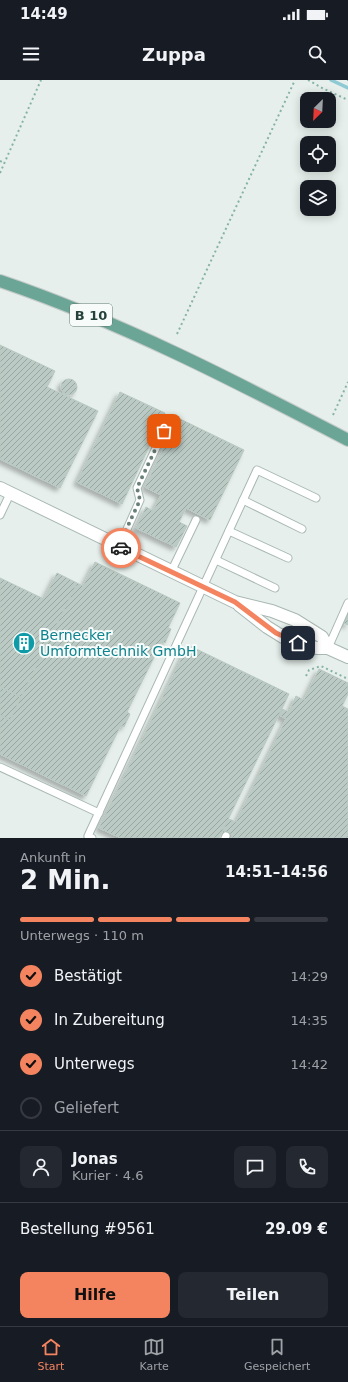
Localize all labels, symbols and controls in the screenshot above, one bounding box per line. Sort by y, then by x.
text: 14:49 [20,5,68,23]
icon: menu [20,43,42,65]
icon: search [306,43,328,65]
text: Zuppa [142,44,206,65]
north arrow [300,92,336,128]
map controls [300,92,336,216]
button: locate [300,136,336,172]
button: layers [300,180,336,216]
road number: B 10 [70,304,112,326]
pin [147,414,181,448]
icon: bag [153,420,175,442]
courier [101,528,141,568]
icon: car [110,537,132,559]
pin [281,626,315,660]
place label: Bernecker Umformtechnik GmbH [40,627,196,659]
building icon: Bernecker Umformtechnik GmbH [11,630,37,656]
icon: home [287,632,309,654]
text: Ankunft in [20,850,86,865]
text: 14:51–14:56 [225,863,328,881]
text: 2 Min. [20,865,110,895]
text: Unterwegs · 110 m [20,928,144,943]
icon: check [20,965,42,987]
text: Bestätigt [54,967,122,985]
text: 14:29 [291,969,328,984]
icon: check [20,1009,42,1031]
text: In Zubereitung [54,1011,165,1029]
text: 14:35 [291,1013,328,1028]
icon: check [20,1053,42,1075]
text: Unterwegs [54,1055,135,1073]
text: 14:42 [291,1057,328,1072]
text: Geliefert [54,1099,119,1117]
button: person [20,1146,62,1188]
button: chat [234,1146,276,1188]
button: phone [286,1146,328,1188]
text: Jonas [72,1150,118,1168]
text: Kurier · 4.6 [72,1168,144,1183]
text: Bestellung #9561 [20,1220,155,1238]
text: 29.09 € [265,1220,328,1238]
button: Hilfe [20,1272,170,1318]
button: Teilen [178,1272,328,1318]
tab: Start [38,1336,64,1373]
tab: Karte [140,1336,169,1373]
tab: Gespeichert [244,1336,310,1373]

